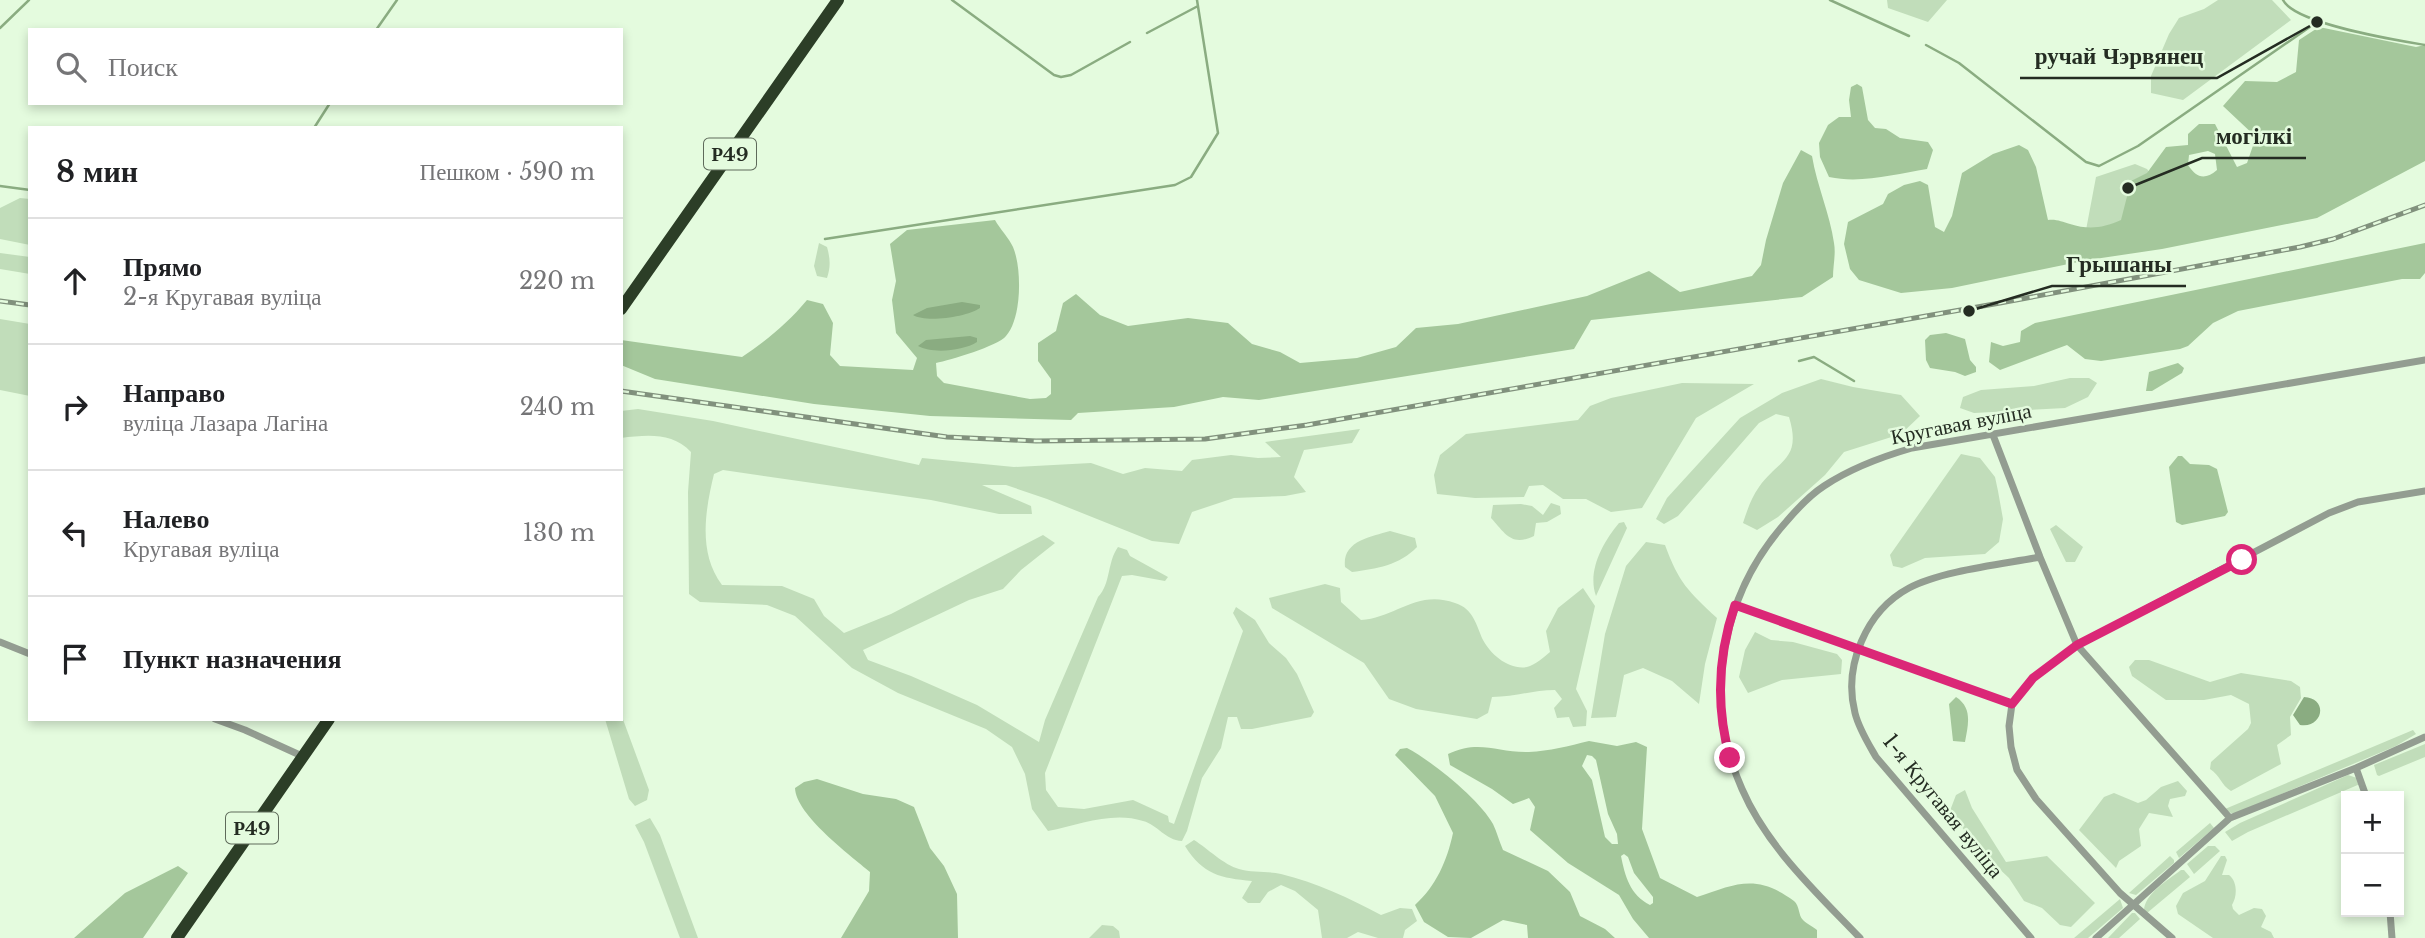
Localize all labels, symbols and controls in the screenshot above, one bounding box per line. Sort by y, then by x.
search box [28,28,623,105]
callout: ручай Чэрвянец [2020,34,2217,78]
text: ручай Чэрвянец [2035,42,2203,70]
icon: search [52,48,90,86]
text: Поиск [108,51,178,83]
callout: могілкі [2202,114,2306,158]
text: могілкі [2216,122,2293,150]
road number: Р49 [704,138,756,170]
text: 8 мин [56,153,138,190]
text: Пешком · 590 m [420,158,595,186]
callout: Грышаны [2052,242,2186,286]
text: Грышаны [2066,250,2172,278]
text: Прямо [123,251,202,283]
icon: ahead [56,262,94,300]
text: 220 m [519,267,595,295]
text: 2-я Кругавая вуліца [123,283,322,311]
text: Направо [123,377,225,409]
icon: right [56,388,94,426]
text: 240 m [520,393,595,421]
street label: Кругавая вуліца [1888,397,2034,450]
text: вуліца Лазара Лагіна [123,409,328,437]
text: Налево [123,503,209,535]
icon: left [56,514,94,552]
text: 130 m [523,519,595,547]
text: Кругавая вуліца [123,535,280,563]
route start [2226,544,2257,575]
icon: arrive [56,640,94,678]
text: Пункт назначения [123,643,341,675]
street label: 1-я Кругавая вуліца [1877,729,2009,884]
route end [1714,742,1745,773]
map controls [2341,791,2404,917]
button: + [2341,791,2404,854]
road number: Р49 [226,813,278,844]
button: − [2341,854,2404,917]

